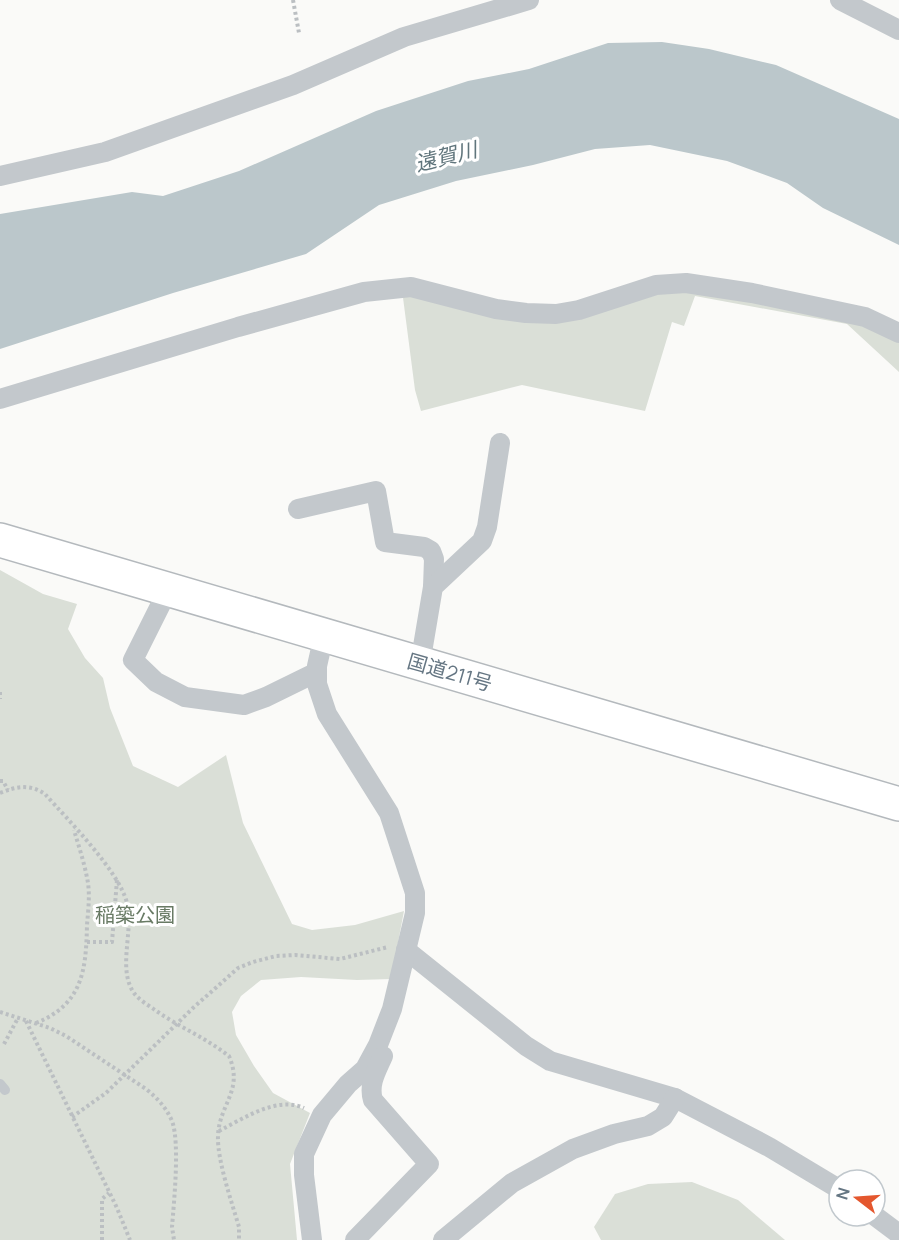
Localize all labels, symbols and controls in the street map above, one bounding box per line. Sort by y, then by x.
water label: 遠賀川 [412,134,482,177]
street label: 国道211号 [404,647,496,697]
park label: 稲築公園 [95,901,175,928]
north arrow [827,1168,887,1228]
text: N [830,1185,855,1202]

